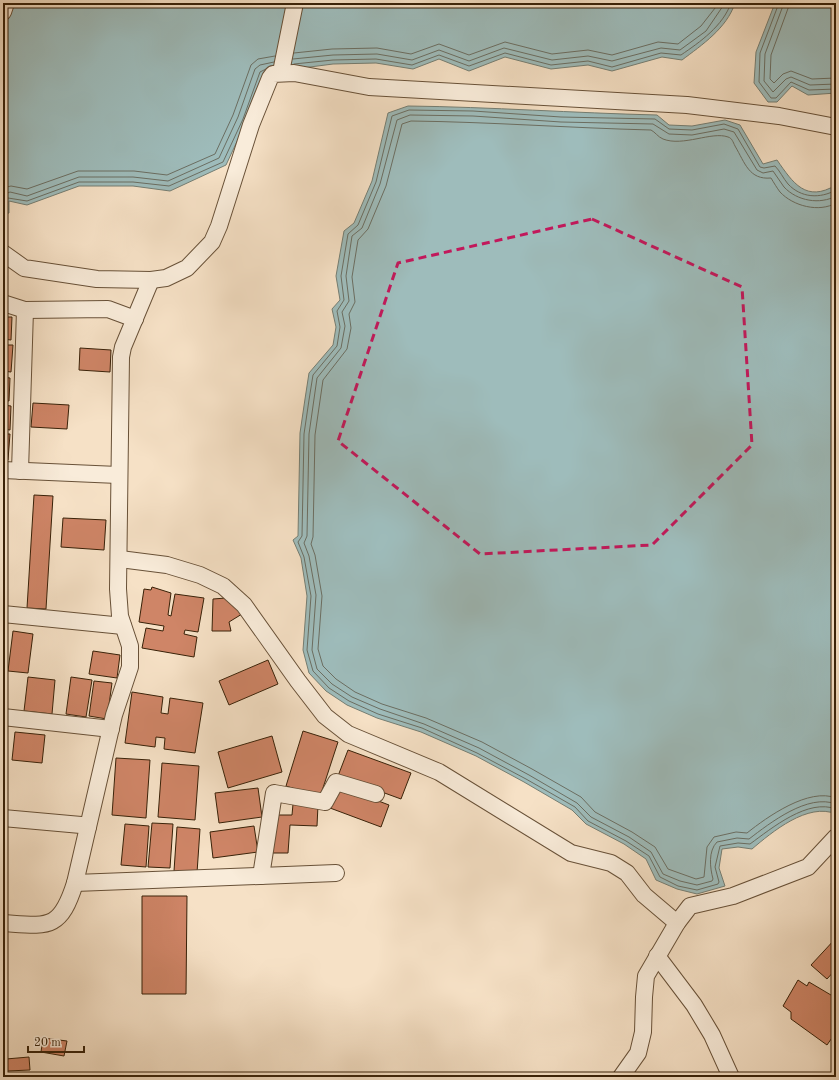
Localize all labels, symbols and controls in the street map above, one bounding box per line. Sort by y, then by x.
scale bar [28,1028,84,1054]
text: 20 m [34,1037,61,1049]

